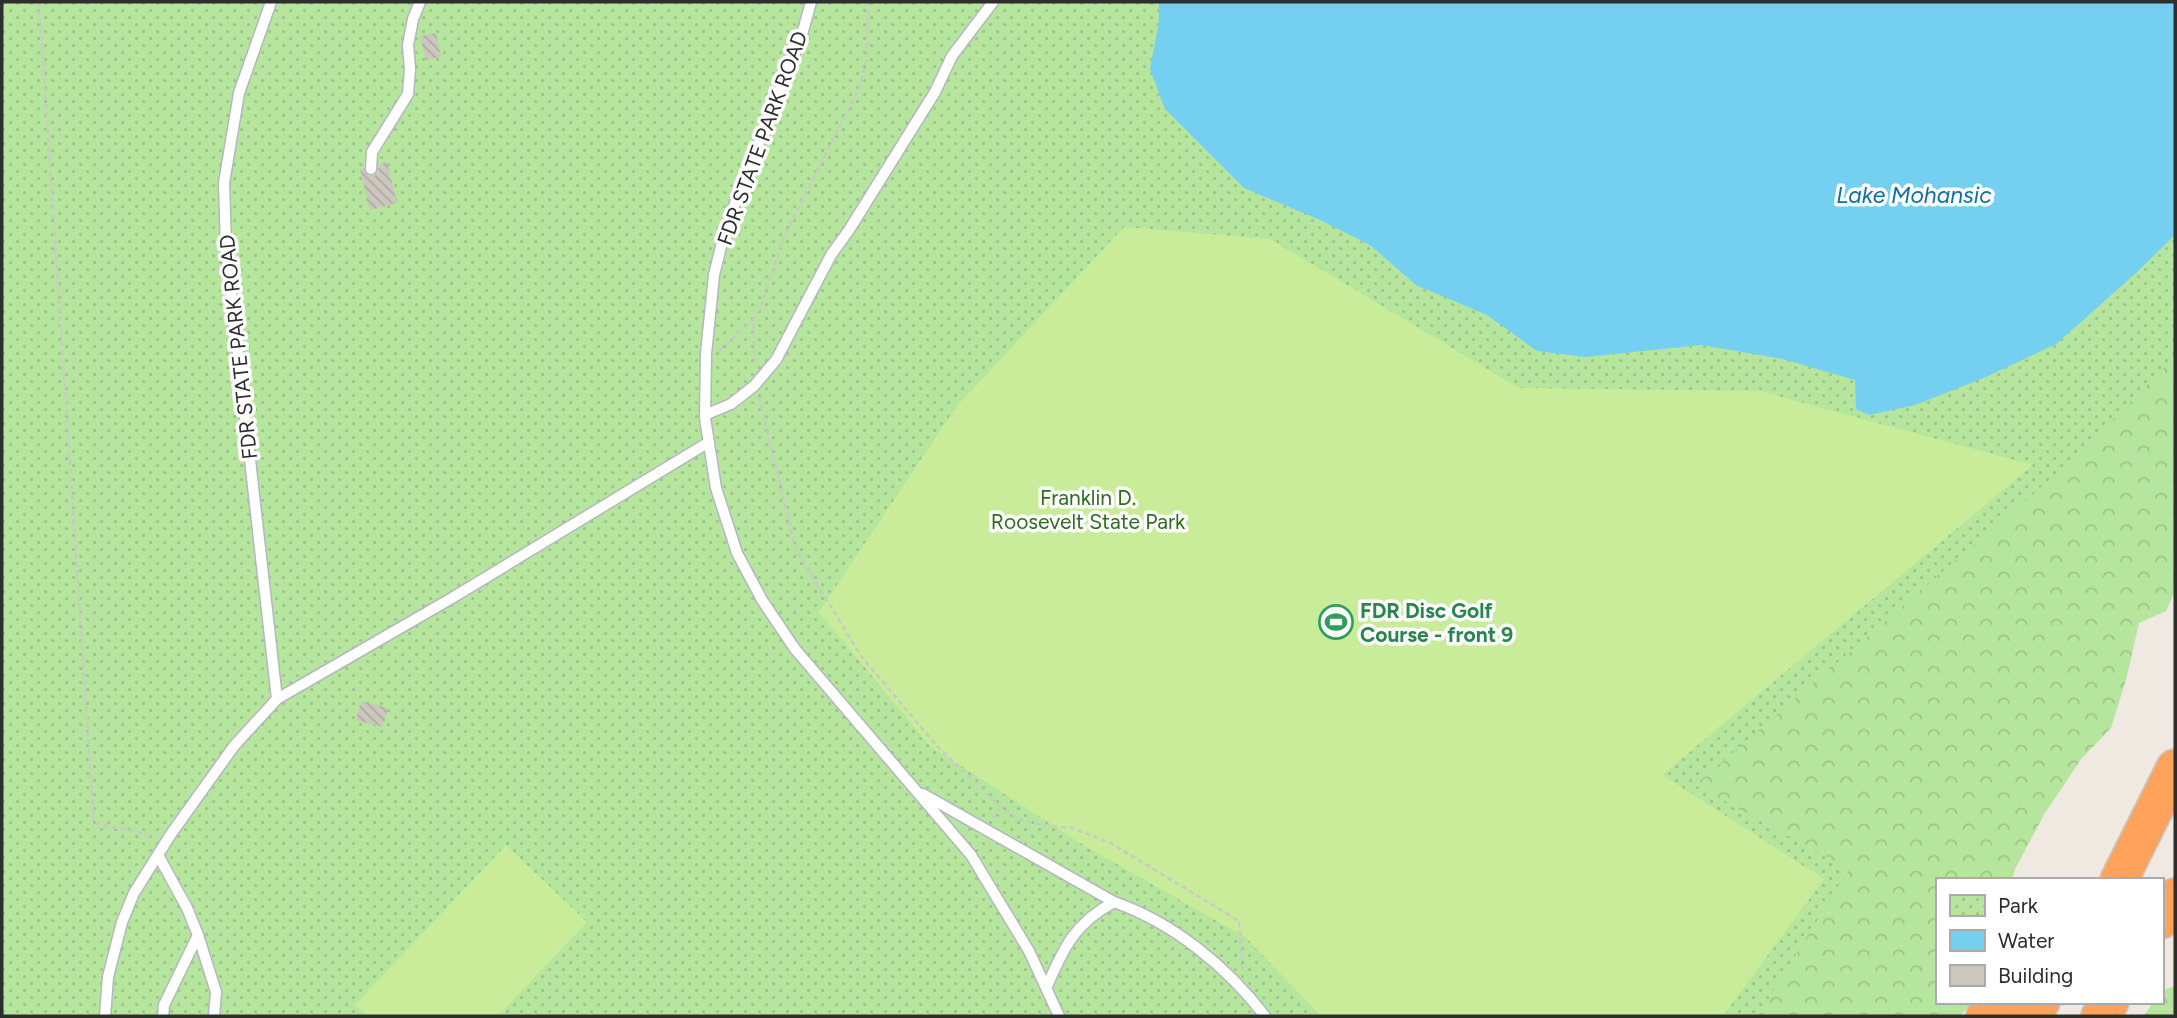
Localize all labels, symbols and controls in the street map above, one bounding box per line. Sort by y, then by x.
street label: FDR STATE PARK ROAD [712,28,812,248]
water label: Lake Mohansic [1836,181,1992,209]
street label: FDR STATE PARK ROAD [214,233,262,461]
park label: Franklin D. Roosevelt State Park [991,485,1186,534]
place label: FDR Disc Golf Course - front 9 [1360,598,1513,647]
sports icon: FDR Disc Golf Course - front 9 [1317,603,1355,641]
legend [1936,878,2163,1004]
text: Park [1998,893,2039,918]
text: Water [1998,928,2054,953]
text: Building [1998,963,2073,988]

